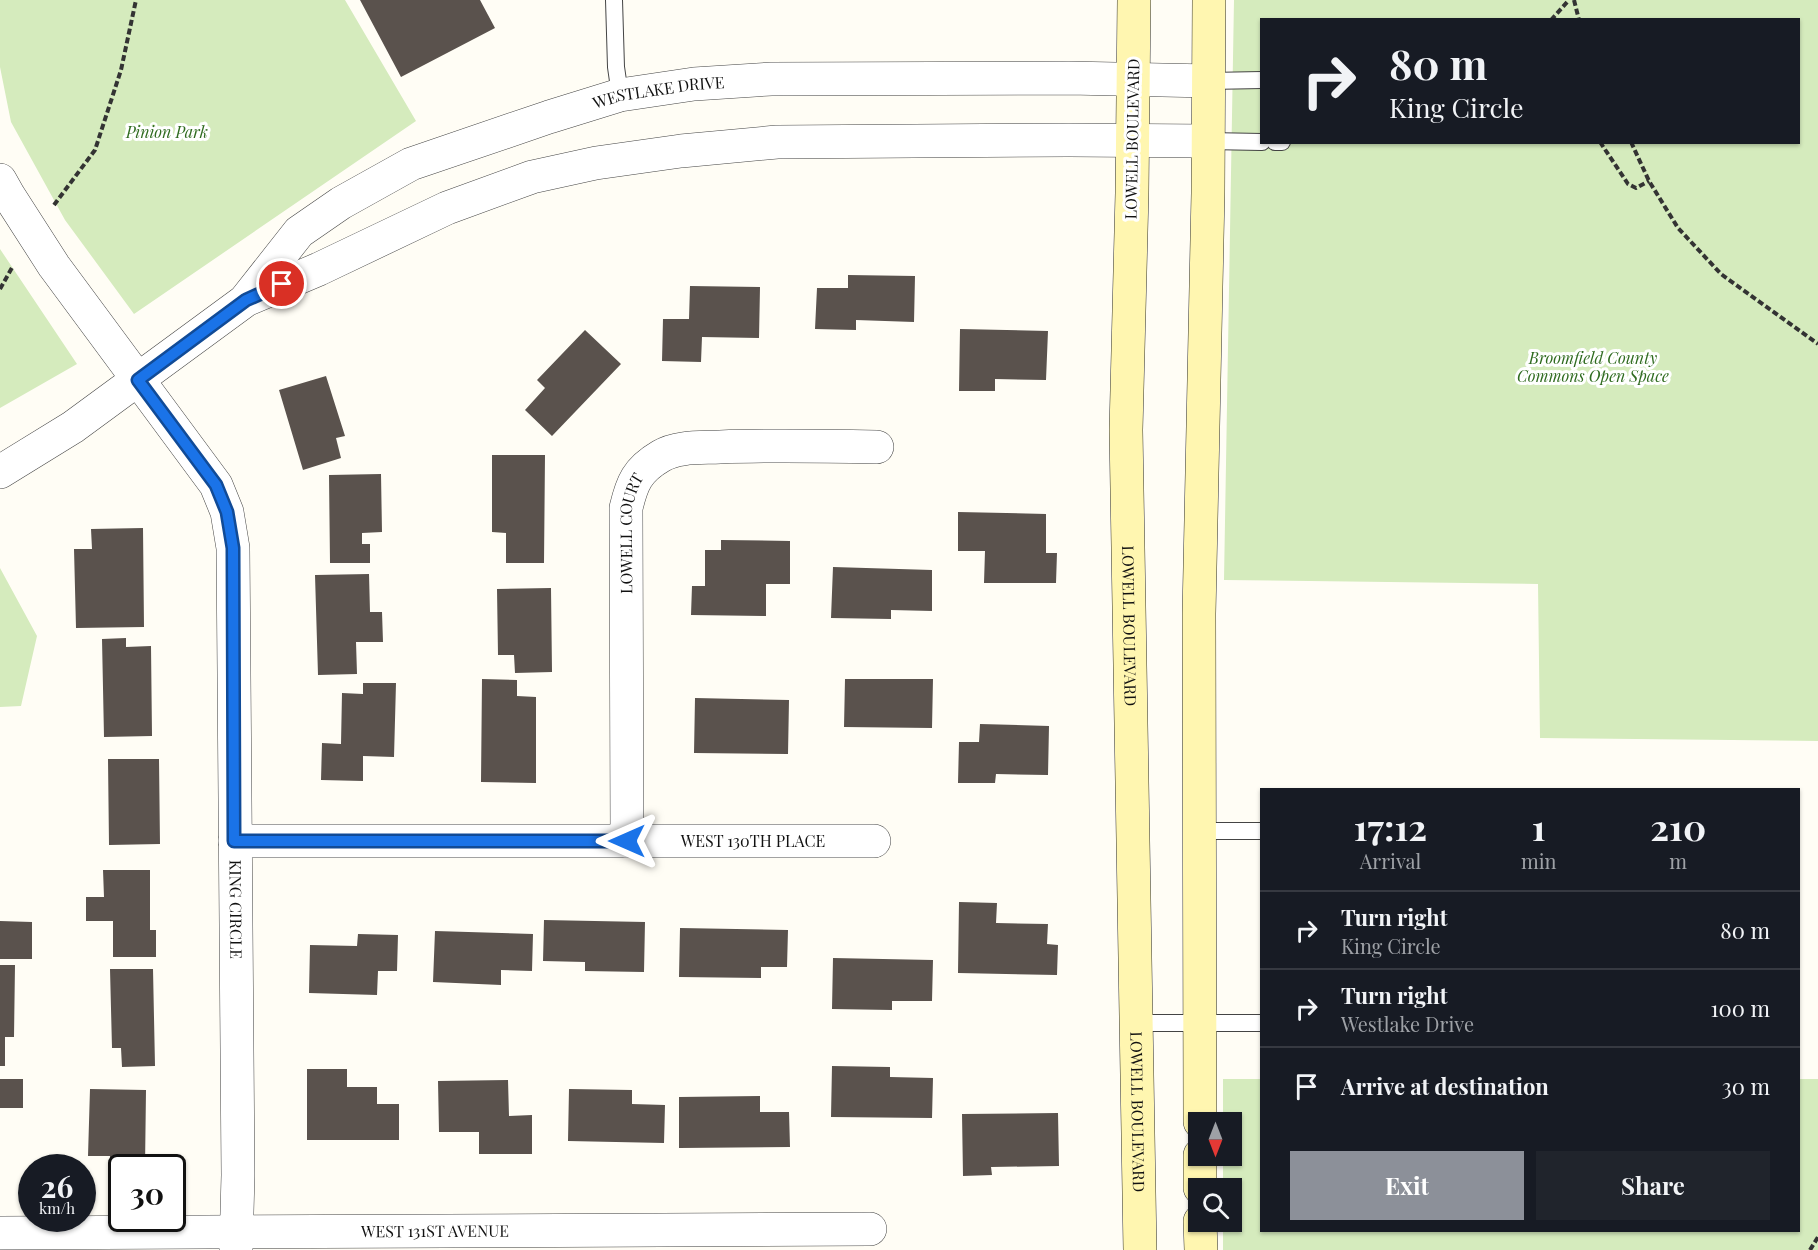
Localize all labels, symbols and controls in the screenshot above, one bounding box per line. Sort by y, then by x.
text: 80 m [1389,35,1487,91]
icon: right [1290,42,1368,120]
street label: LOWELL BOULEVARD [1120,58,1143,219]
street label: WESTLAKE DRIVE [589,71,725,113]
text: King Circle [1389,89,1524,125]
park label: Pinion Park [125,121,208,142]
pin [256,258,307,309]
icon: arrive [265,267,298,300]
park label: Broomfield County Commons Open Space [1517,347,1669,386]
street label: LOWELL COURT [615,469,647,594]
street label: LOWELL BOULEVARD [1118,545,1142,706]
text: 17:12 [1354,802,1427,850]
text: 1 [1532,802,1546,850]
text: 210 [1650,802,1706,850]
position arrow [595,809,659,873]
street label: WEST 130TH PLACE [680,830,825,851]
text: Arrival [1360,847,1421,874]
text: min [1521,847,1556,874]
text: m [1669,847,1687,874]
street label: KING CIRCLE [225,860,247,959]
text: Turn right [1341,902,1447,932]
icon: right [1290,914,1323,947]
text: 80 m [1720,915,1770,945]
text: King Circle [1341,932,1441,959]
text: Turn right [1341,980,1447,1010]
icon: right [1290,992,1323,1025]
text: 100 m [1710,993,1770,1023]
text: Westlake Drive [1341,1010,1474,1037]
street label: LOWELL BOULEVARD [1126,1031,1150,1192]
icon: arrive [1290,1070,1323,1103]
text: Arrive at destination [1341,1071,1549,1101]
text: 30 m [1722,1071,1770,1101]
north arrow [1188,1112,1242,1166]
map controls [1188,1112,1242,1232]
button: Exit [1290,1151,1524,1220]
button: Share [1536,1151,1770,1220]
speed limit sign: 30 [108,1154,186,1232]
text: 26 [41,1166,73,1206]
button: search [1188,1178,1242,1232]
text: km/h [39,1198,75,1218]
street label: WEST 131ST AVENUE [360,1220,509,1241]

